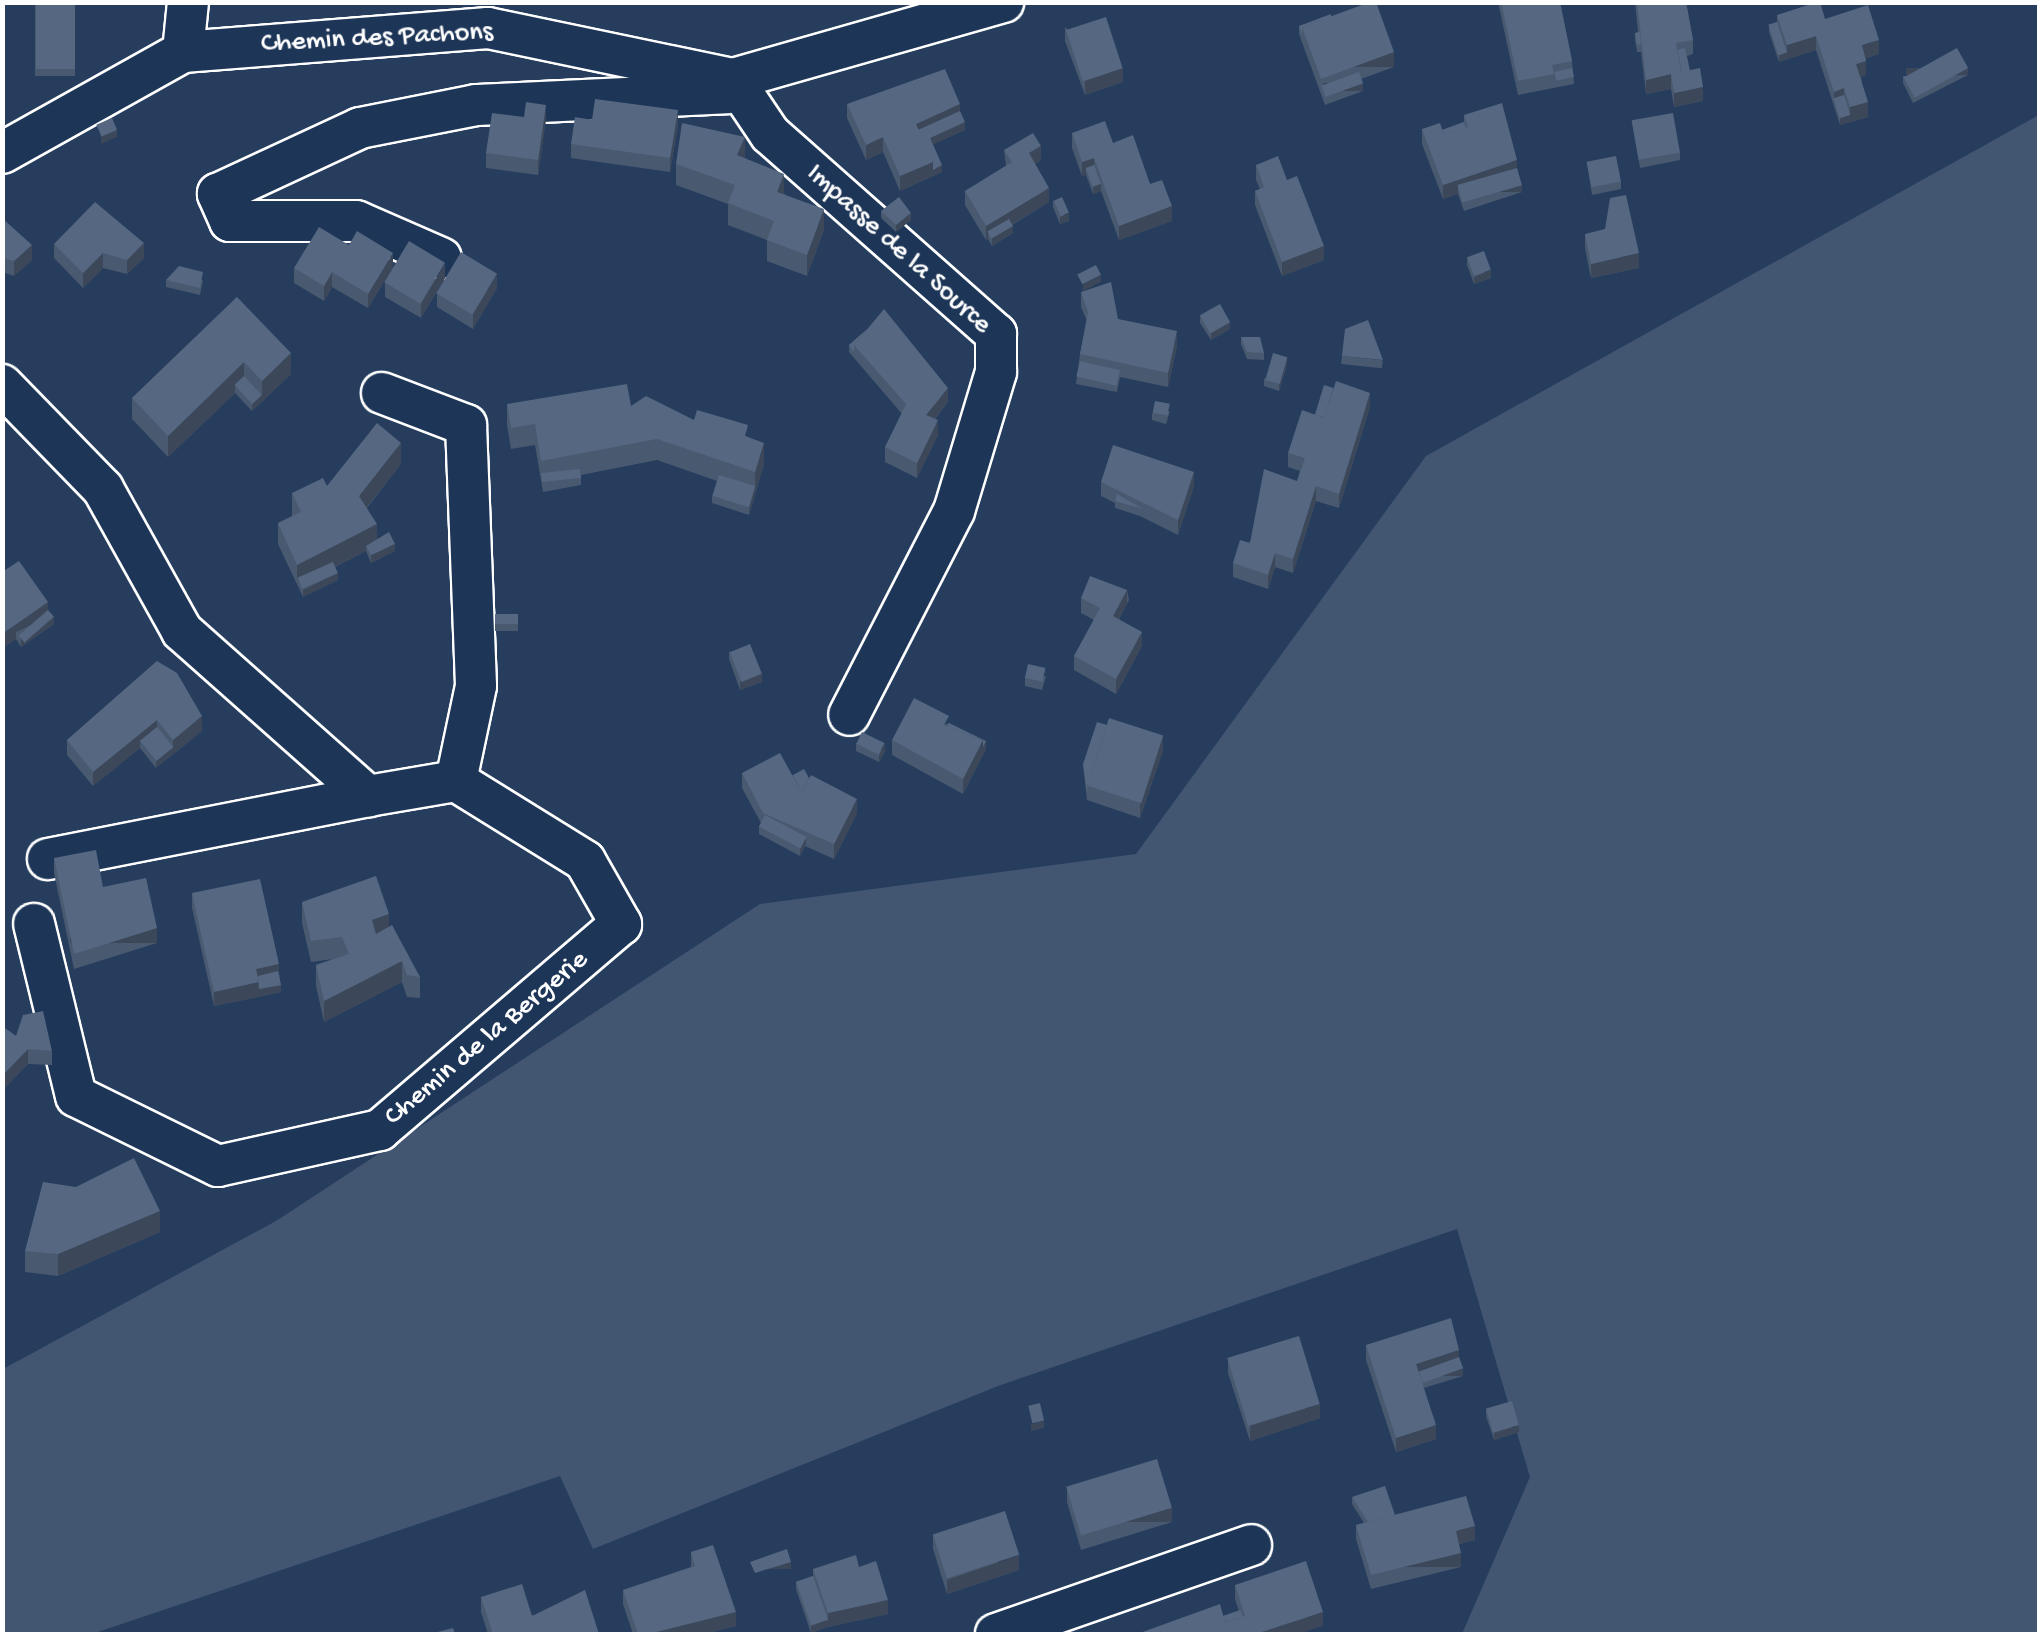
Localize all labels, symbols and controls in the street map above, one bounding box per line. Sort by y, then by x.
street label: Chemin des Pachons [260,16,494,62]
street label: Impasse de la Source [798,158,998,342]
street label: Chemin de la Bergerie [378,944,596,1134]

